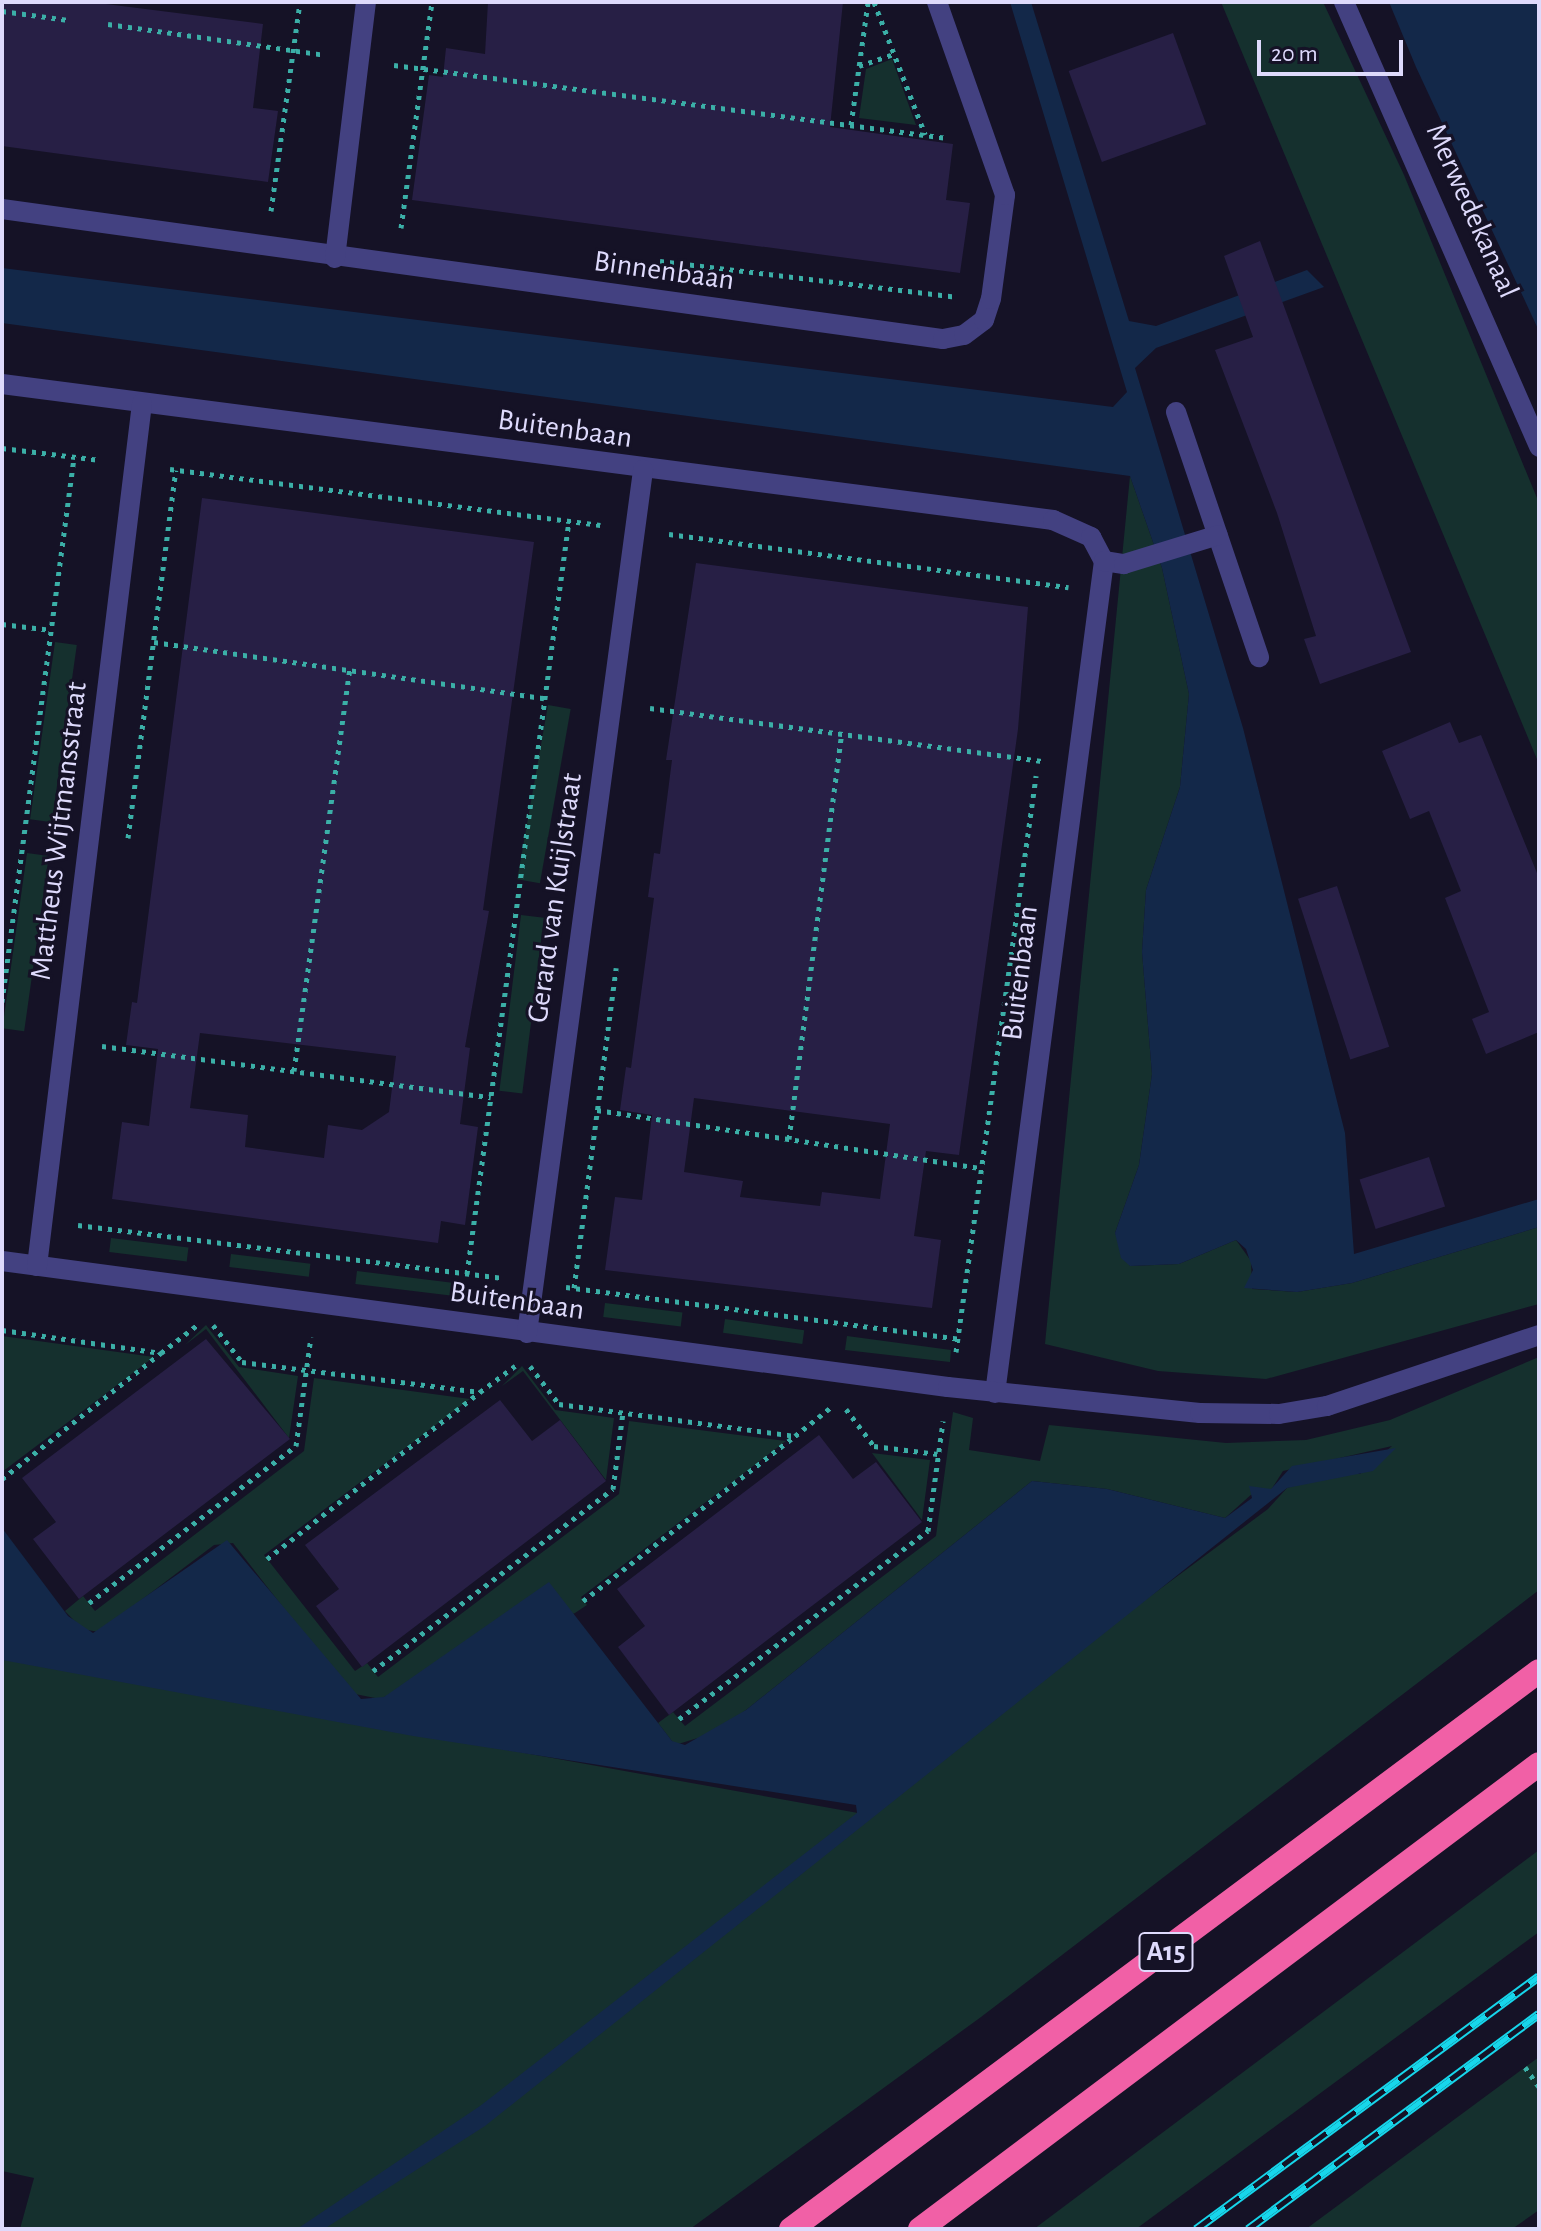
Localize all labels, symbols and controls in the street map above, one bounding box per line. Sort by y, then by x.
scale bar [1261,24,1407,74]
text: 20 m [1271,42,1318,66]
street label: Merwedekanaal [1417,118,1527,304]
street label: Binnenbaan [591,243,737,299]
street label: Buitenbaan [495,402,635,456]
street label: Mattheus Wijtmansstraat [23,680,95,982]
street label: Gerard van Kuijlstraat [520,771,590,1025]
street label: Buitenbaan [994,904,1046,1042]
street label: Buitenbaan [447,1274,587,1328]
road number: A15 [1138,1928,1194,1976]

